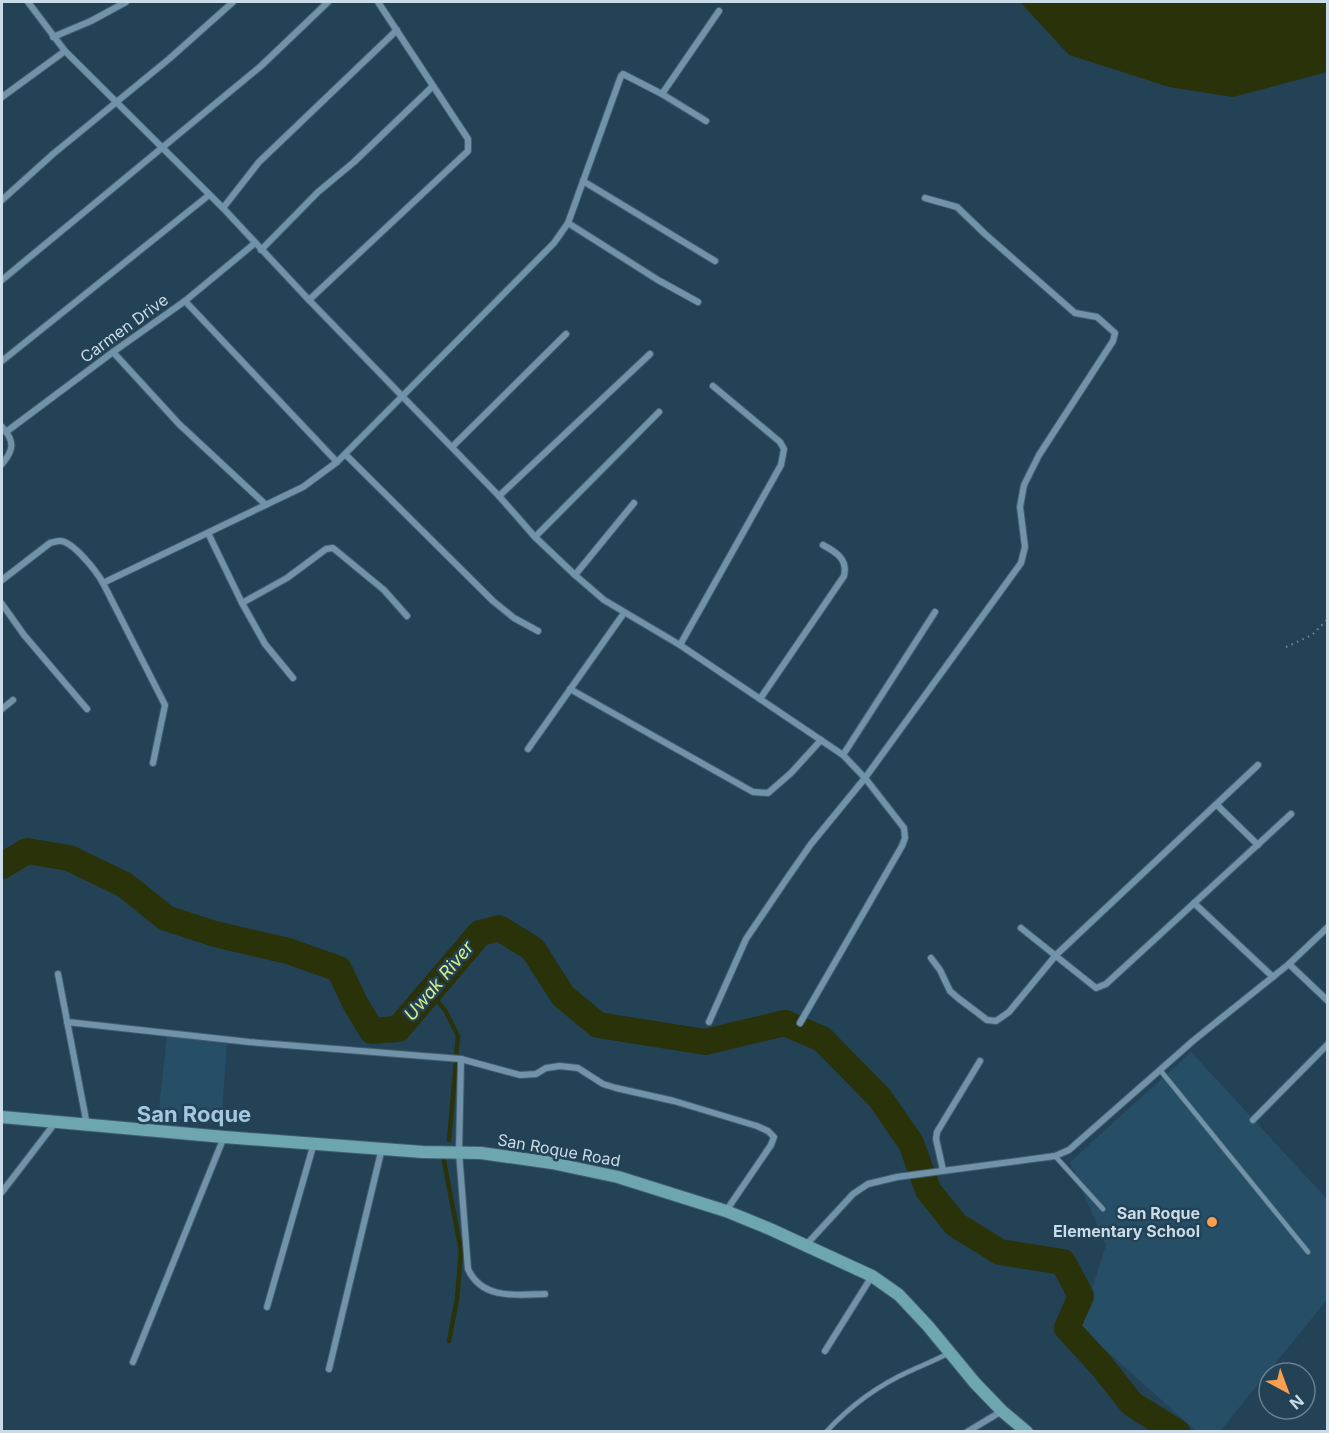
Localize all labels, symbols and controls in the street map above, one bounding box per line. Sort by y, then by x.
street label: Carmen Drive [76,289,172,367]
water label: Uwak River [400,936,479,1024]
district label: San Roque [137,1101,251,1127]
street label: San Roque Road [496,1129,622,1171]
place label: San Roque Elementary School [1053,1203,1200,1241]
marker: San Roque Elementary School [1205,1215,1219,1229]
north arrow [1257,1361,1317,1421]
text: N [1286,1391,1308,1414]

